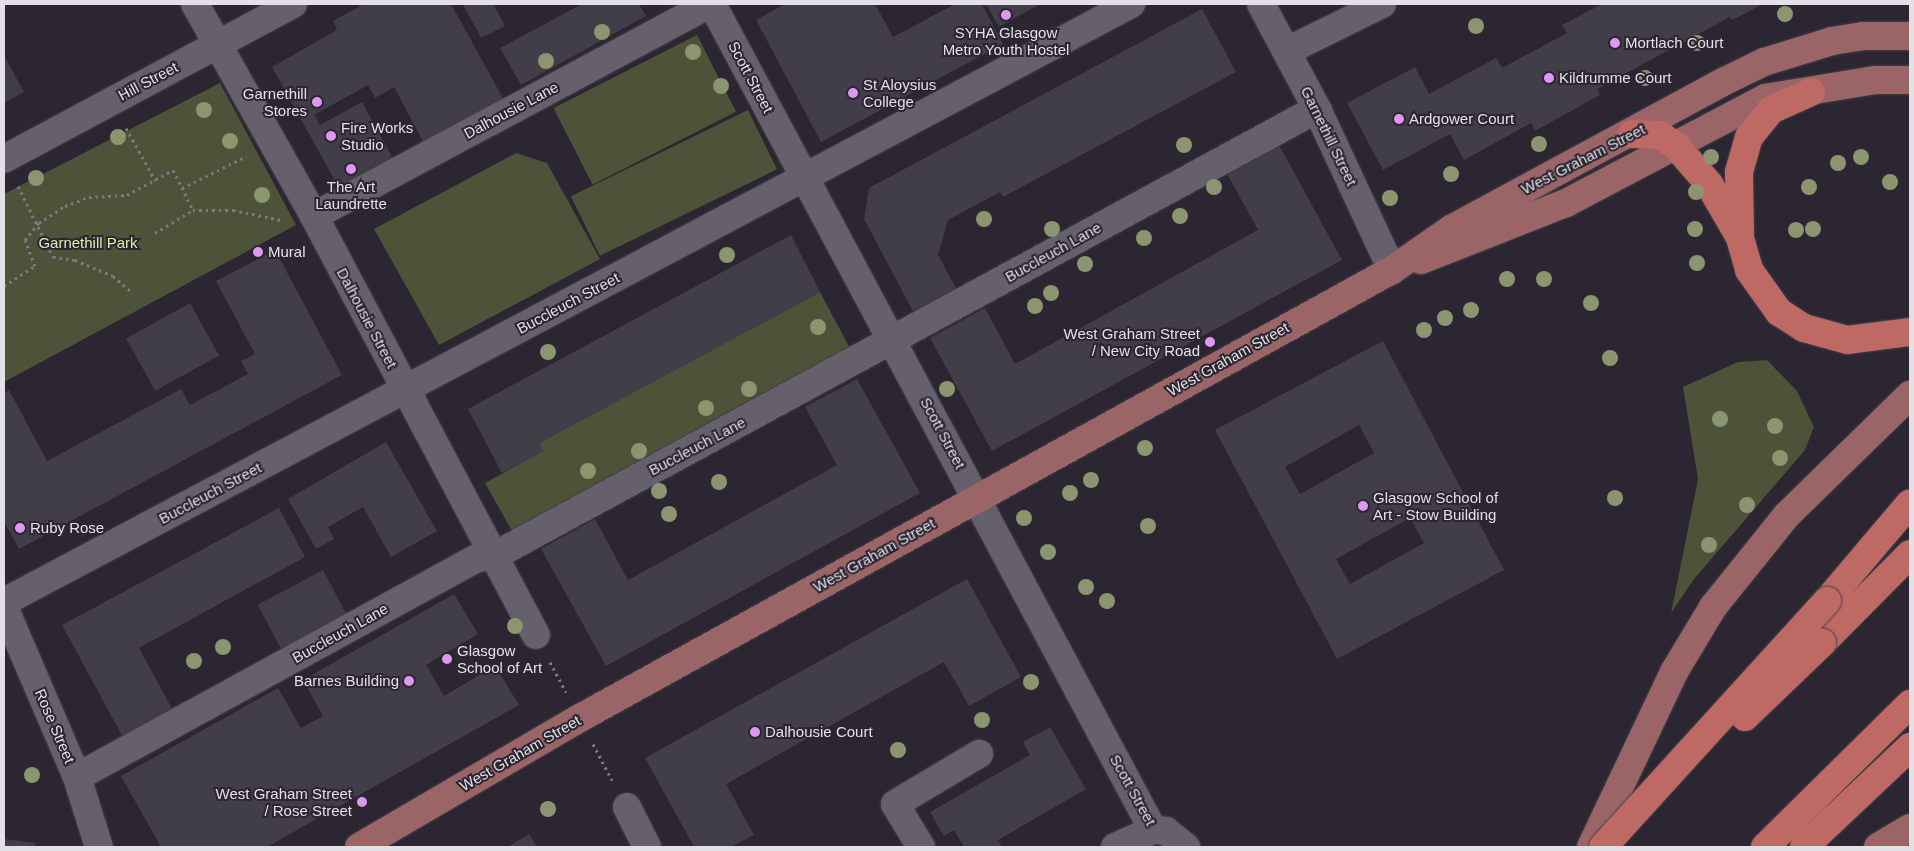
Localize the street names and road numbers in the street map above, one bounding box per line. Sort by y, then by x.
street label: Scott Street [725,38,777,116]
street label: Hill Street [115,58,181,104]
street label: Dalhousie Lane [461,78,561,142]
street label: Garnethill Street [1297,83,1361,189]
street label: West Graham Street [1518,120,1648,198]
street label: Buccleuch Lane [1002,218,1104,286]
street label: Dalhousie Street [333,265,401,371]
street label: Buccleuch Street [514,268,622,338]
street label: West Graham Street [1164,318,1292,400]
street label: Scott Street [917,394,969,472]
street label: Buccleuch Lane [646,413,748,479]
street label: Buccleuch Street [156,458,264,528]
street label: West Graham Street [810,514,938,596]
street label: Buccleuch Lane [289,599,391,667]
street label: Rose Street [31,686,79,766]
street label: West Graham Street [456,711,584,795]
street label: Scott Street [1106,751,1160,829]

